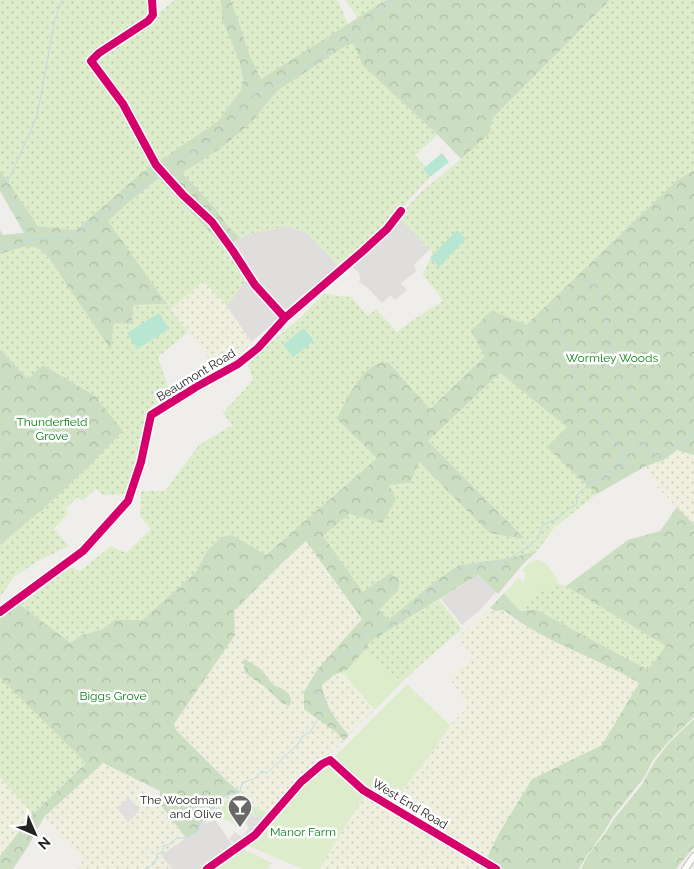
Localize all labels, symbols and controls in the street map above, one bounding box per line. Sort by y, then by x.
street label: Beaumont Road [154,346,238,404]
park label: Wormley Woods [566,351,658,365]
park label: Thunderfield Grove [17,415,87,443]
park label: Biggs Grove [79,689,147,703]
street label: West End Road [370,776,450,832]
place label: The Woodman and Olive [140,793,222,821]
bar icon: The Woodman and Olive [227,794,253,828]
north arrow [10,809,60,859]
park label: Manor Farm [270,825,336,839]
text: N [35,834,54,853]

